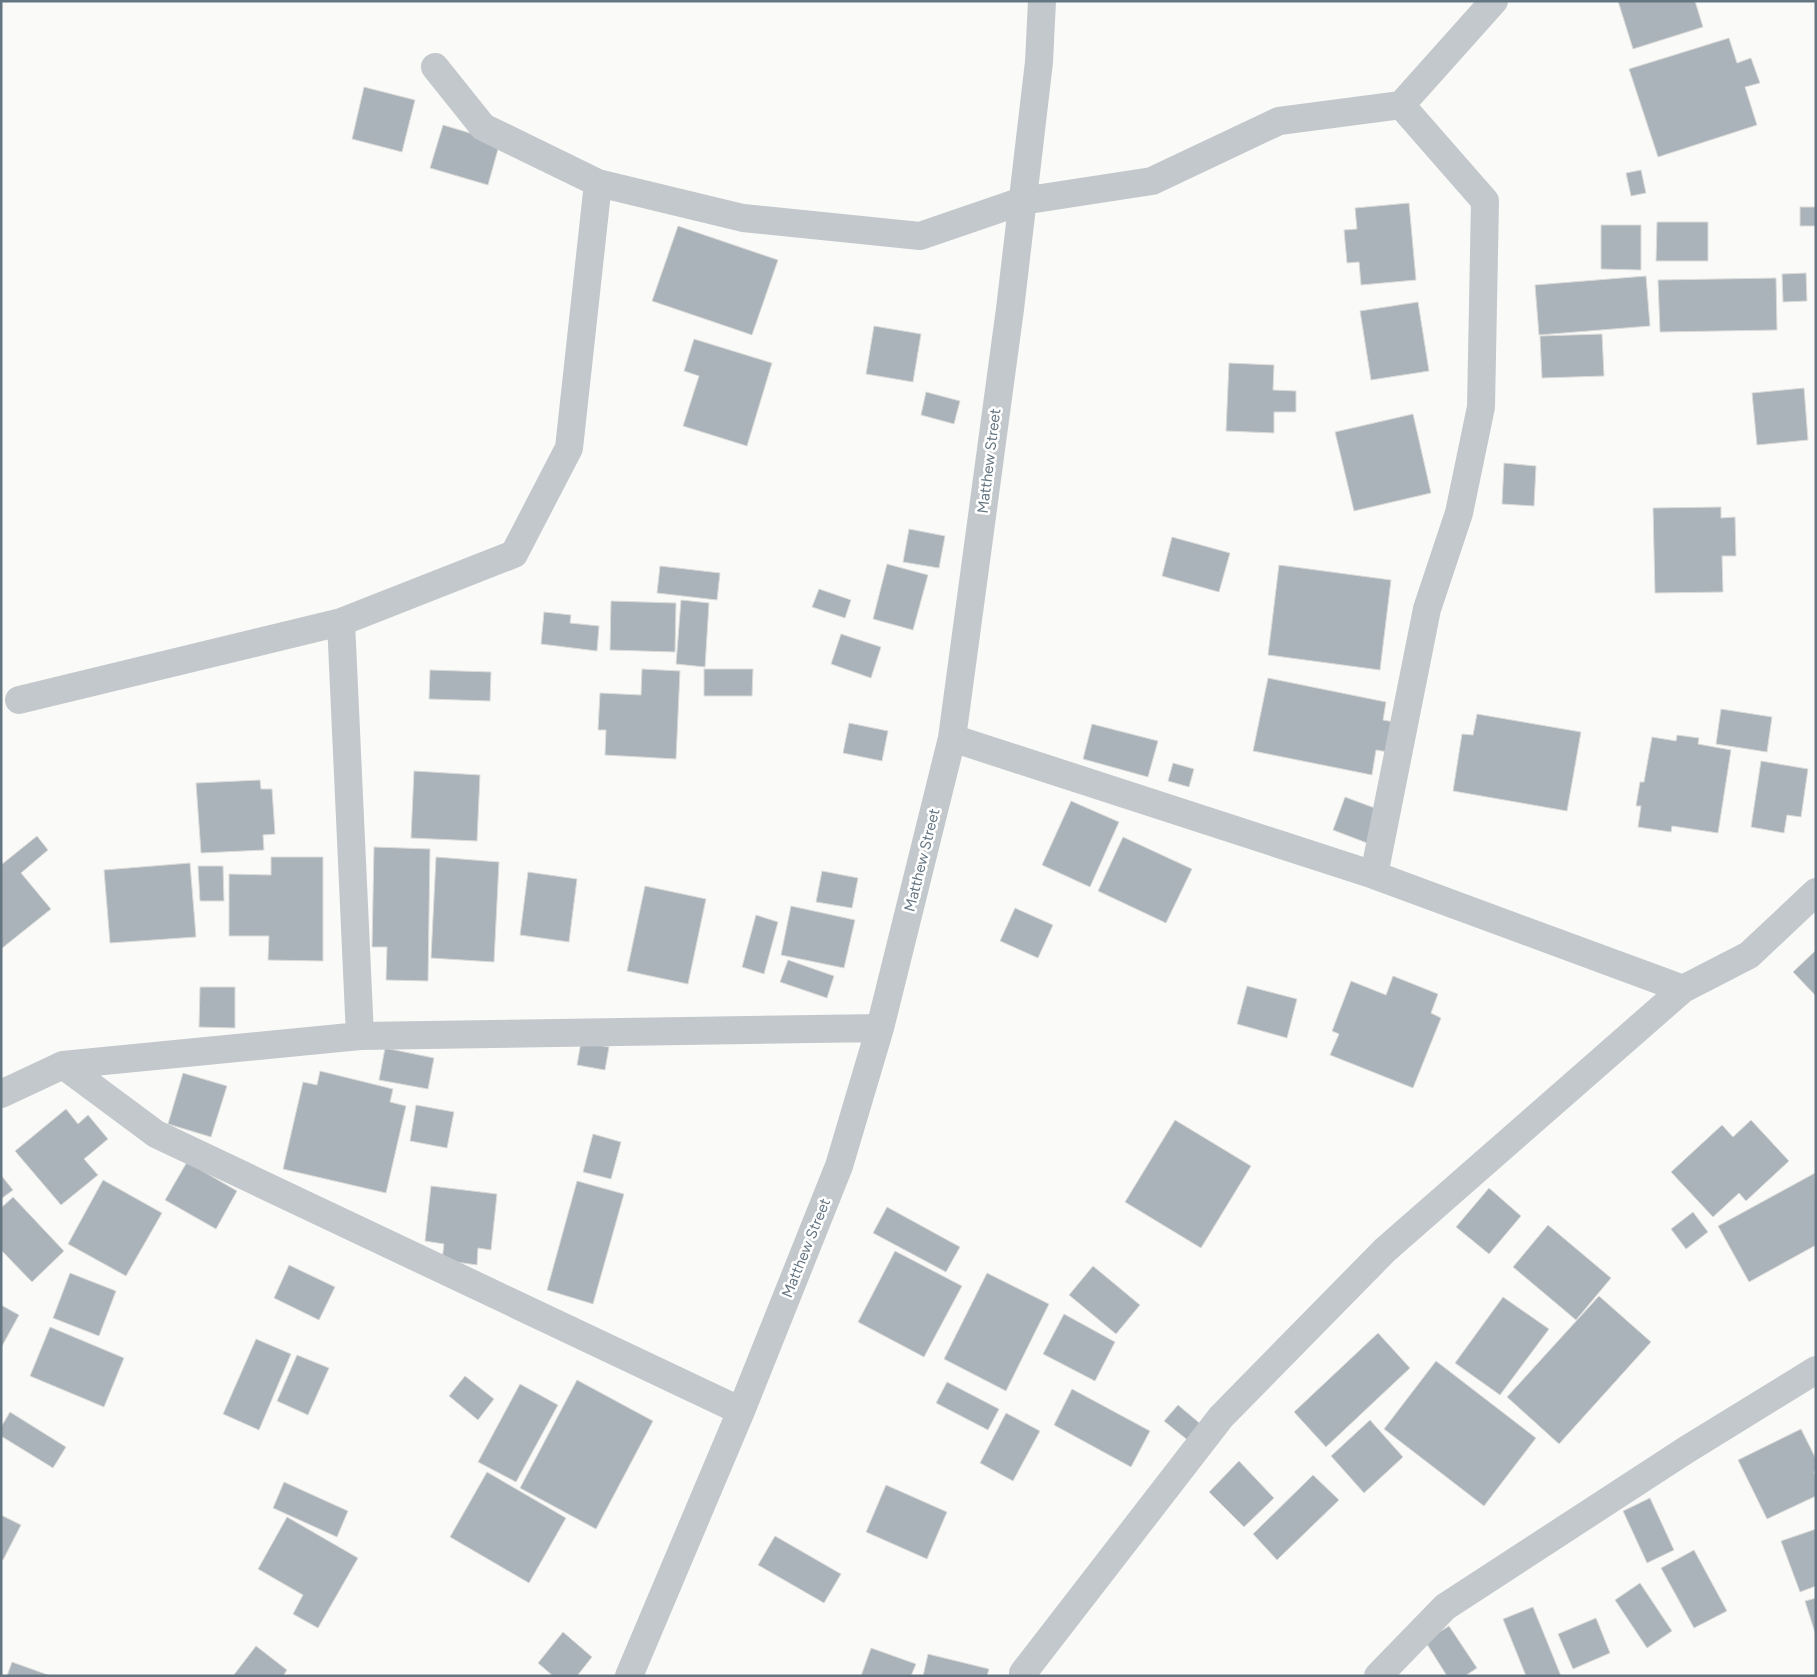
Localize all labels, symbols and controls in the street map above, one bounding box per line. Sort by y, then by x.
street label: Matthew Street [974,407,1004,514]
street label: Matthew Street [901,806,944,913]
street label: Matthew Street [778,1195,834,1300]

